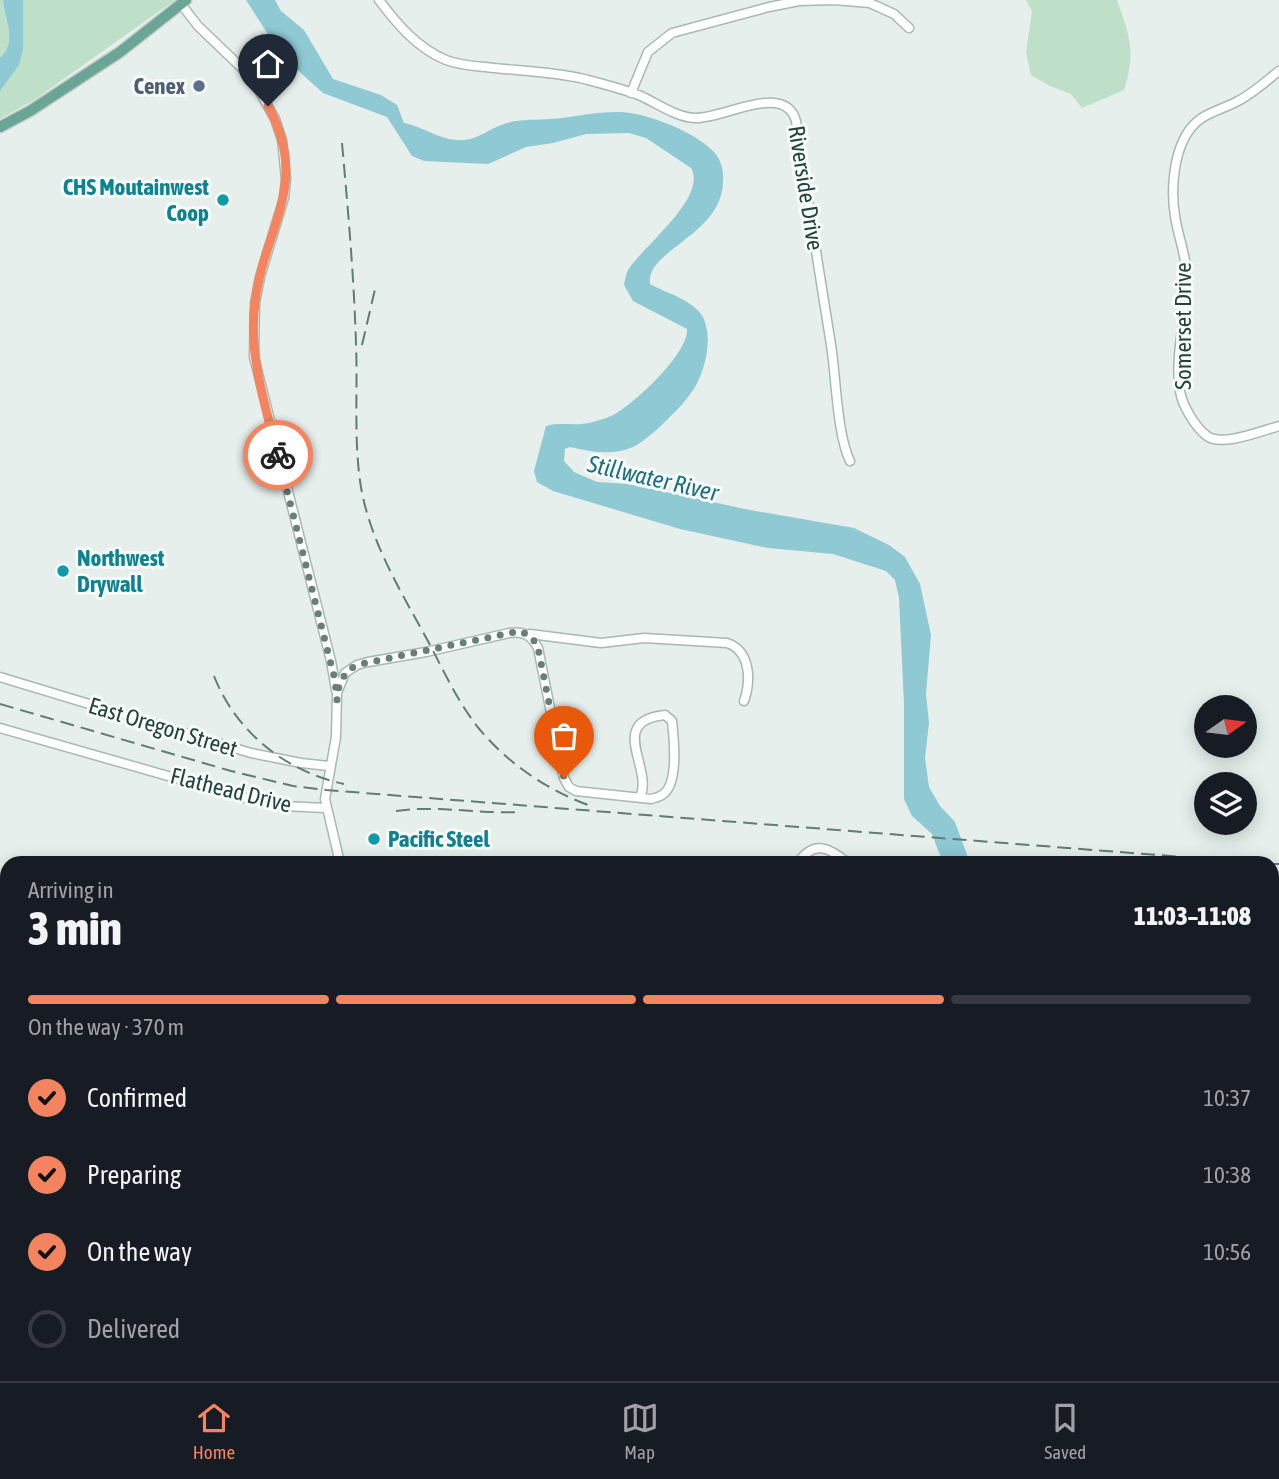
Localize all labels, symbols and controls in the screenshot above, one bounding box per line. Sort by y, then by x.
pin [238,34,298,106]
icon: home [249,45,287,83]
place label: Cenex [134,73,185,99]
marker: Cenex [191,78,207,94]
street label: Riverside Drive [783,124,829,252]
place label: CHS Moutainwest Coop [63,174,209,226]
marker: CHS Moutainwest Coop [215,192,231,208]
street label: Somerset Drive [1170,262,1196,390]
courier [243,420,313,490]
icon: bike [259,436,297,474]
water label: Stillwater River [584,450,722,506]
place label: Northwest Drywall [77,545,165,597]
marker: Northwest Drywall [55,563,71,579]
street label: East Oregon Street [86,692,240,762]
north arrow [1194,695,1256,758]
map controls [1194,695,1257,835]
pin [534,706,594,778]
icon: bag [545,717,583,755]
street label: Flathead Drive [168,762,294,818]
button: layers [1194,772,1257,835]
place label: Pacific Steel [388,826,490,852]
marker: Pacific Steel [366,831,382,847]
text: Arriving in [28,877,114,903]
text: 11:03–11:08 [1134,901,1251,931]
text: 3 min [28,902,122,955]
text: On the way · 370 m [28,1014,184,1040]
icon: check [28,1079,66,1117]
text: Confirmed [87,1083,187,1113]
text: 10:37 [1203,1085,1251,1111]
icon: check [28,1156,66,1194]
text: Preparing [87,1160,181,1190]
text: 10:38 [1203,1162,1251,1188]
icon: check [28,1233,66,1271]
text: On the way [87,1237,192,1267]
text: 10:56 [1203,1239,1251,1265]
text: Delivered [87,1314,180,1344]
tab: Home [193,1399,235,1463]
tab: Map [621,1399,659,1463]
tab: Saved [1044,1399,1086,1463]

